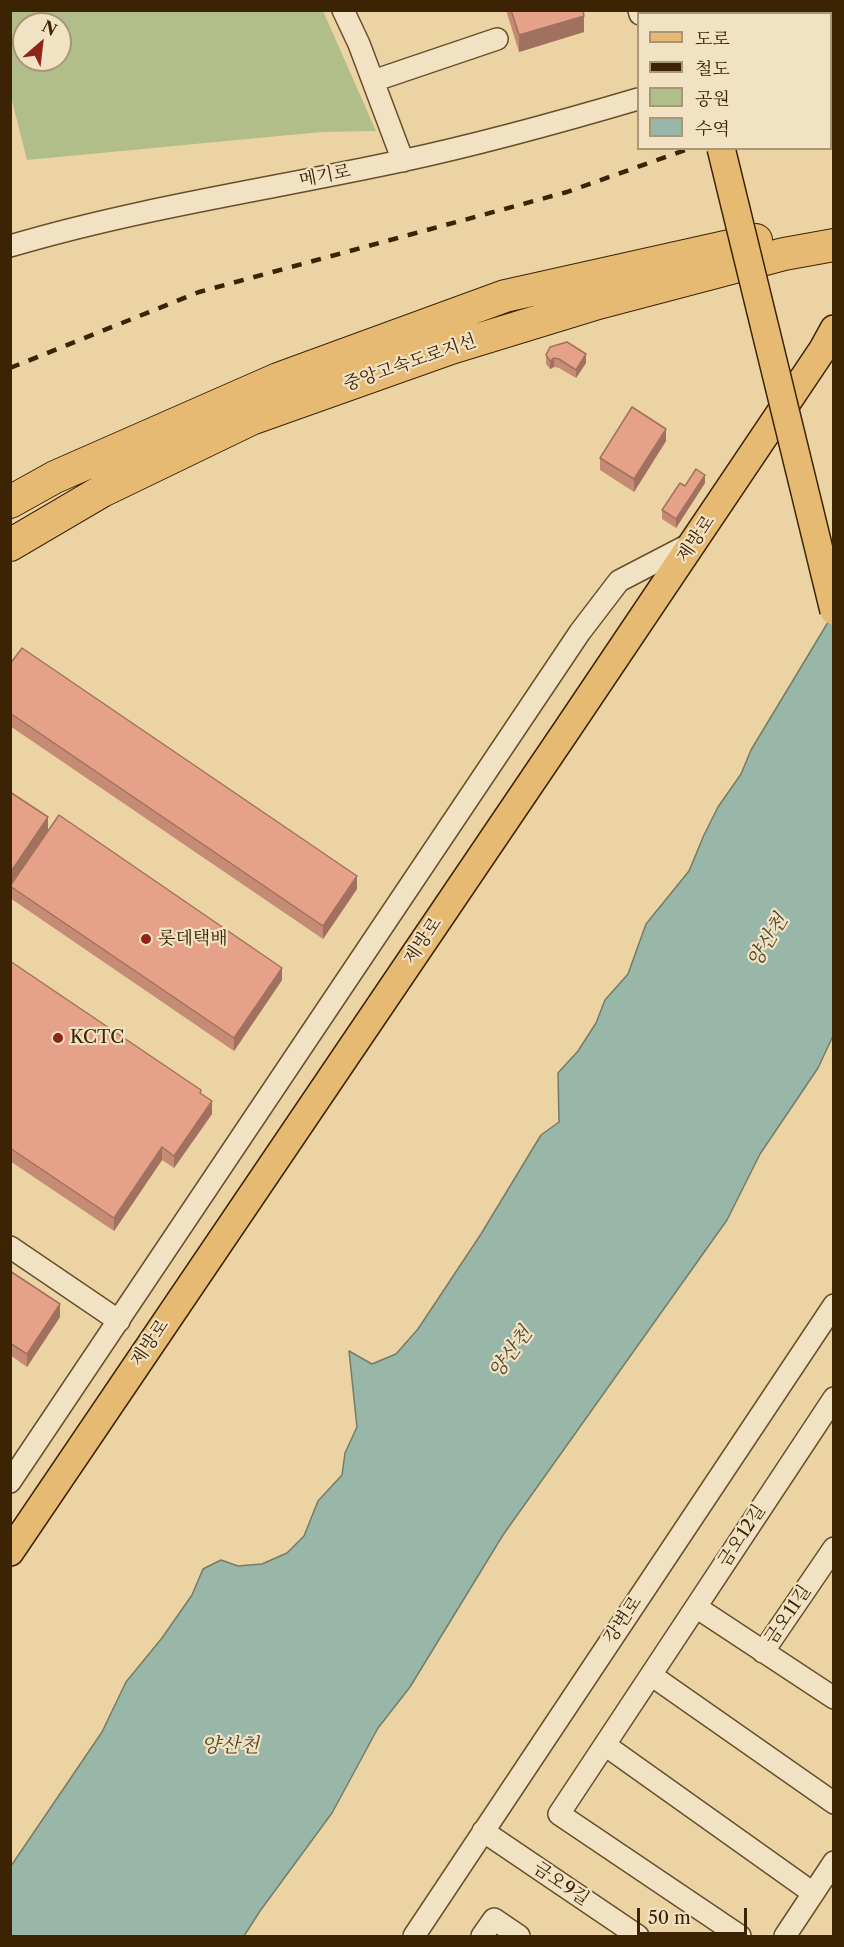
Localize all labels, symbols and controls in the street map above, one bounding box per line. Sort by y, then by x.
north arrow [12,12,72,72]
legend [637,12,832,150]
text: N [39,16,60,40]
text: 도로 [695,28,730,50]
text: 철도 [695,58,730,80]
text: 공원 [695,88,730,110]
text: 수역 [695,118,730,140]
street label: 메기로 [297,160,353,192]
street label: 중앙고속도로지선 [341,330,479,396]
street label: 제방로 [672,511,720,567]
water label: 양산천 [743,910,793,972]
street label: 제방로 [399,913,447,969]
place label: 롯데택배 [158,928,228,950]
marker: 롯데택배 [139,932,153,946]
place label: KCTC [70,1027,124,1049]
marker: KCTC [51,1031,65,1045]
street label: 제방로 [126,1315,174,1371]
water label: 양산천 [484,1323,538,1383]
street label: 금오12길 [714,1501,770,1571]
street label: 금오11길 [760,1581,816,1649]
street label: 강변로 [599,1592,647,1648]
water label: 양산천 [201,1734,259,1758]
street label: 금오9길 [529,1858,593,1910]
scale bar [640,1896,750,1934]
text: 50 m [648,1907,691,1929]

